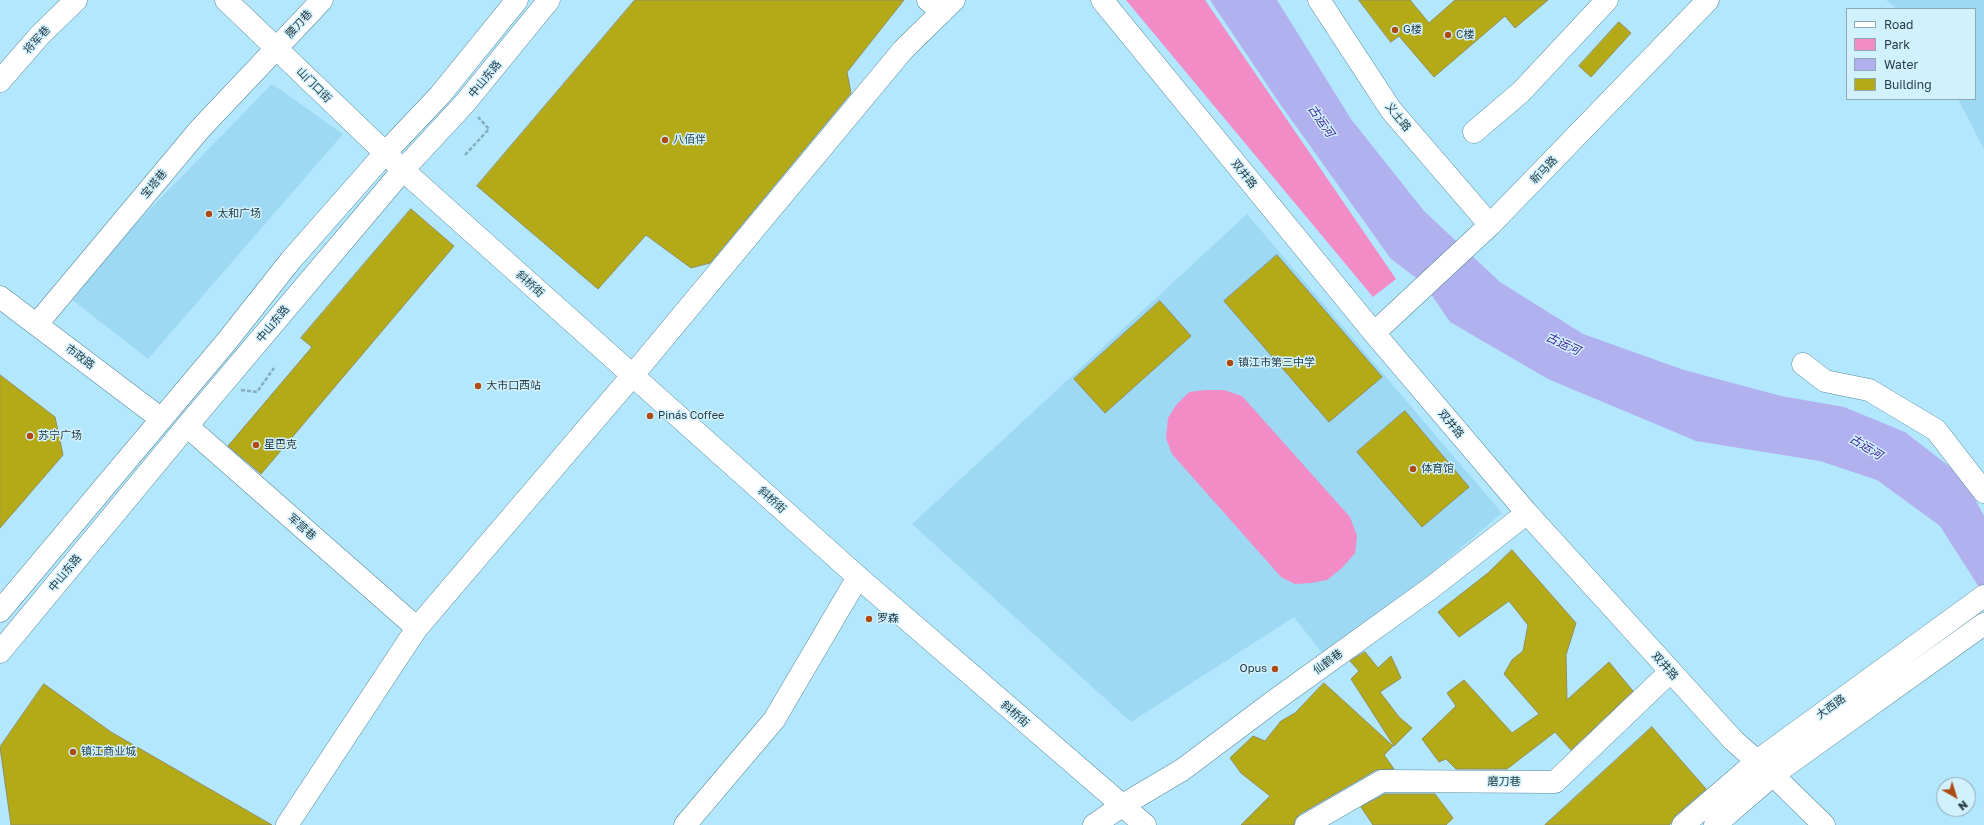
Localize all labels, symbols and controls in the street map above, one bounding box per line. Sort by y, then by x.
street label: 腰刀巷 [283,7,315,41]
legend [1846,8,1976,100]
text: Road [1884,17,1913,32]
street label: 将军巷 [21,23,53,57]
place label: G楼 [1403,23,1422,37]
marker: G楼 [1390,25,1400,35]
place label: C楼 [1456,28,1474,42]
marker: C楼 [1443,30,1453,40]
text: Park [1884,37,1910,52]
text: Water [1884,57,1918,72]
street label: 中山东路 [466,58,504,100]
street label: 山门口街 [294,65,334,105]
text: Building [1884,77,1932,92]
street label: 义土路 [1382,100,1414,134]
water label: 古运河 [1305,102,1337,140]
place label: 八佰伴 [673,133,706,147]
marker: 八佰伴 [660,135,670,145]
street label: 新马路 [1528,154,1560,186]
street label: 双井路 [1228,157,1260,191]
street label: 宝塔巷 [138,167,170,201]
place label: 太和广场 [217,207,261,221]
marker: 太和广场 [204,209,214,219]
street label: 斜桥街 [513,268,547,300]
street label: 中山东路 [254,303,292,345]
water label: 古运河 [1544,330,1582,358]
street label: 市政路 [63,342,97,372]
place label: 镇江市第三中学 [1238,356,1315,370]
marker: 镇江市第三中学 [1225,358,1235,368]
place label: 大市口西站 [486,379,541,393]
marker: 大市口西站 [473,381,483,391]
street label: 双井路 [1435,407,1467,441]
place label: Pinás Coffee [658,409,724,423]
marker: Pinás Coffee [645,411,655,421]
place label: 苏宁广场 [38,429,82,443]
marker: 苏宁广场 [25,431,35,441]
water label: 古运河 [1847,431,1885,463]
place label: 星巴克 [264,438,297,452]
marker: 星巴克 [251,440,261,450]
place label: 体育馆 [1421,462,1454,476]
marker: 体育馆 [1408,464,1418,474]
street label: 斜桥街 [755,484,789,516]
street label: 军营巷 [285,511,319,543]
street label: 中山东路 [46,552,84,594]
place label: 罗森 [877,612,899,626]
marker: 罗森 [864,614,874,624]
street label: 仙鹤巷 [1311,647,1345,677]
street label: 双井路 [1649,649,1681,683]
place label: Opus [1240,662,1267,676]
marker: Opus [1270,664,1280,674]
street label: 大西路 [1814,692,1848,722]
street label: 斜桥街 [998,698,1032,730]
place label: 镇江商业城 [81,745,136,759]
marker: 镇江商业城 [68,747,78,757]
street label: 磨刀巷 [1488,775,1520,789]
north arrow [1936,777,1976,817]
text: N [1956,798,1971,814]

